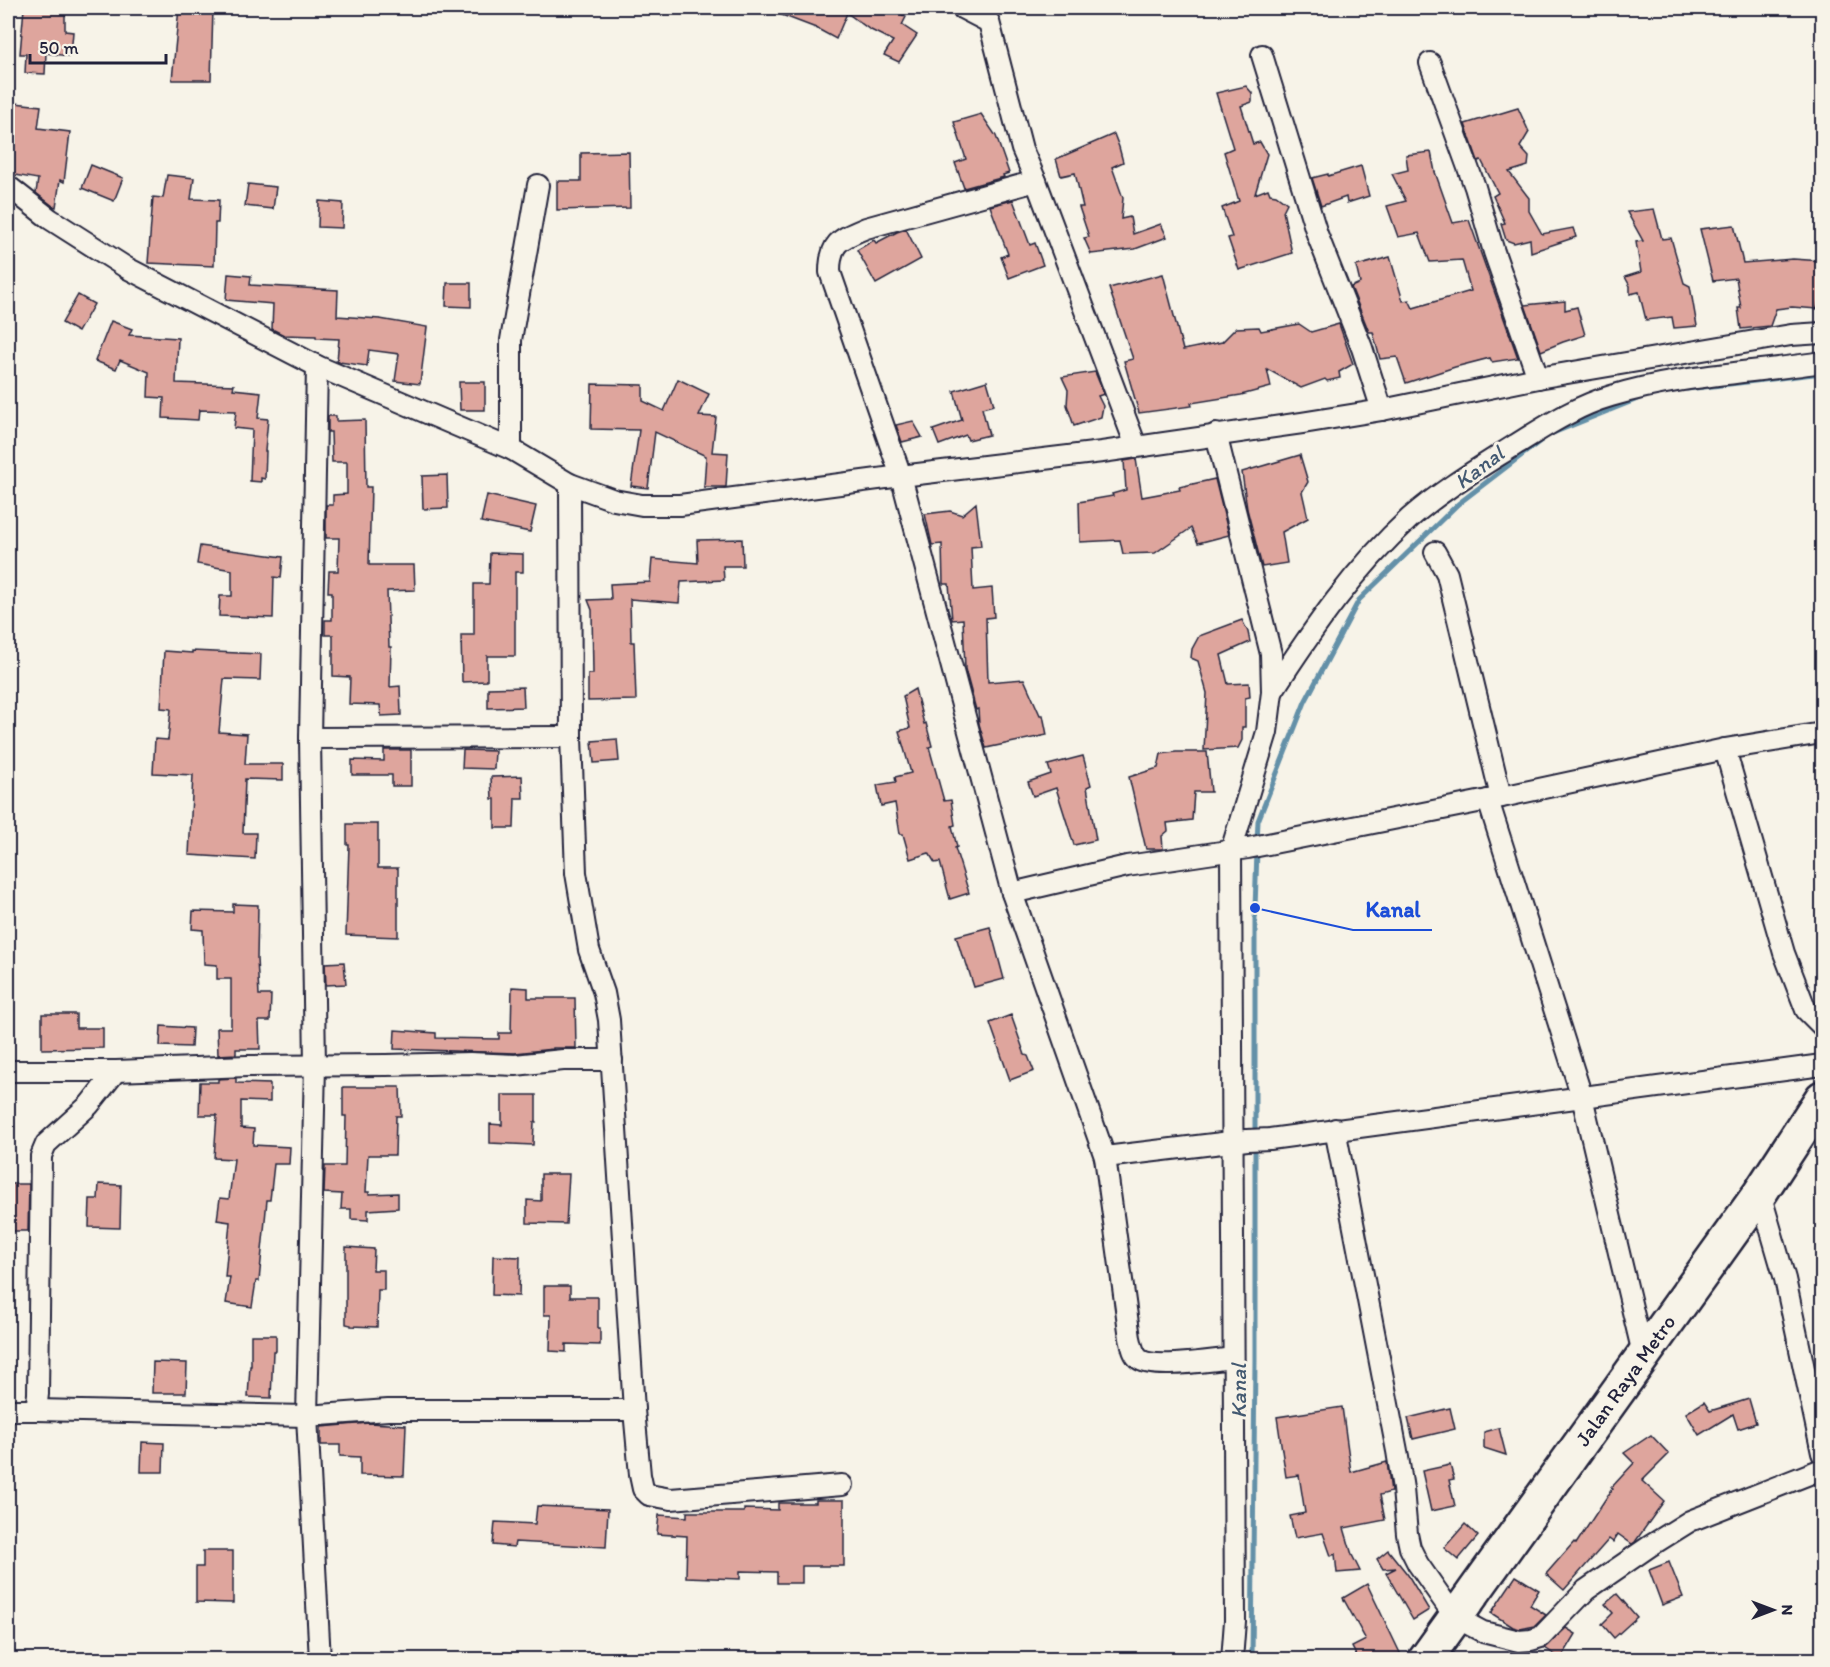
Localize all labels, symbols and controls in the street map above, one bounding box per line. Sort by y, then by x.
scale bar [30,27,166,65]
text: 50 m [39,37,79,59]
water label: Kanal [1449,439,1511,495]
callout: Kanal [1353,890,1432,930]
text: Kanal [1365,896,1421,923]
street label: Jalan Raya Metro [1570,1310,1681,1451]
water label: Kanal [1225,1362,1252,1419]
north arrow [1743,1580,1803,1640]
text: N [1778,1605,1797,1615]

